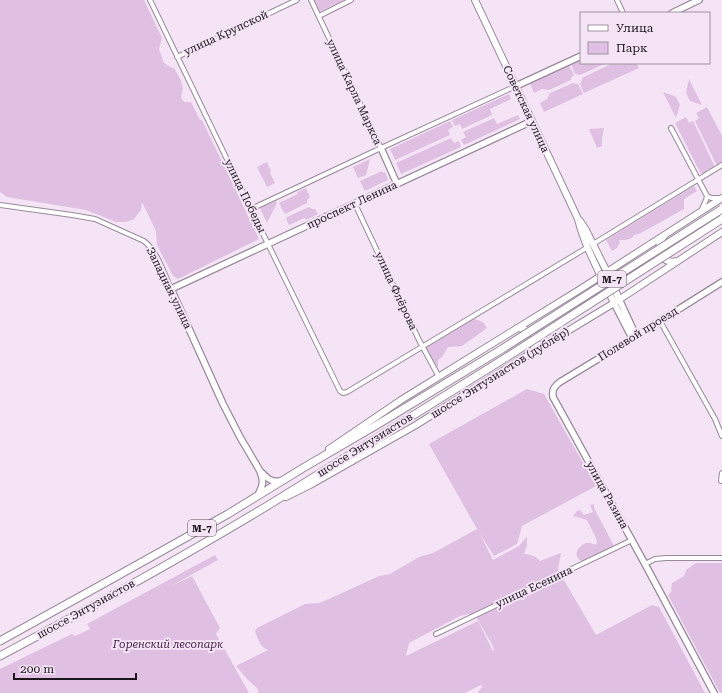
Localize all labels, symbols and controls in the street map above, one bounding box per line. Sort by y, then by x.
street label: улица Крупской [182,8,270,58]
legend [580,12,710,64]
text: Улица [616,21,654,35]
street label: улица Карла Маркса [324,37,384,147]
text: Парк [616,41,648,55]
street label: Советская улица [500,63,552,155]
street label: улица Победы [221,157,269,235]
street label: проспект Ленина [305,178,399,232]
street label: Западная улица [144,245,194,331]
street label: улица Флёрова [372,250,420,332]
road number: М-7 [598,271,626,287]
street label: Полевой проезд [596,304,680,364]
street label: шоссе Энтузиастов (дублёр) [428,325,572,421]
street label: шоссе Энтузиастов [315,410,415,480]
street label: улица Разина [583,459,631,531]
road number: М-7 [188,520,216,536]
street label: улица Есенина [494,564,575,610]
street label: шоссе Энтузиастов [35,577,137,641]
park label: Горенский лесопарк [112,638,224,651]
scale bar [14,655,136,681]
text: 200 m [20,662,54,676]

